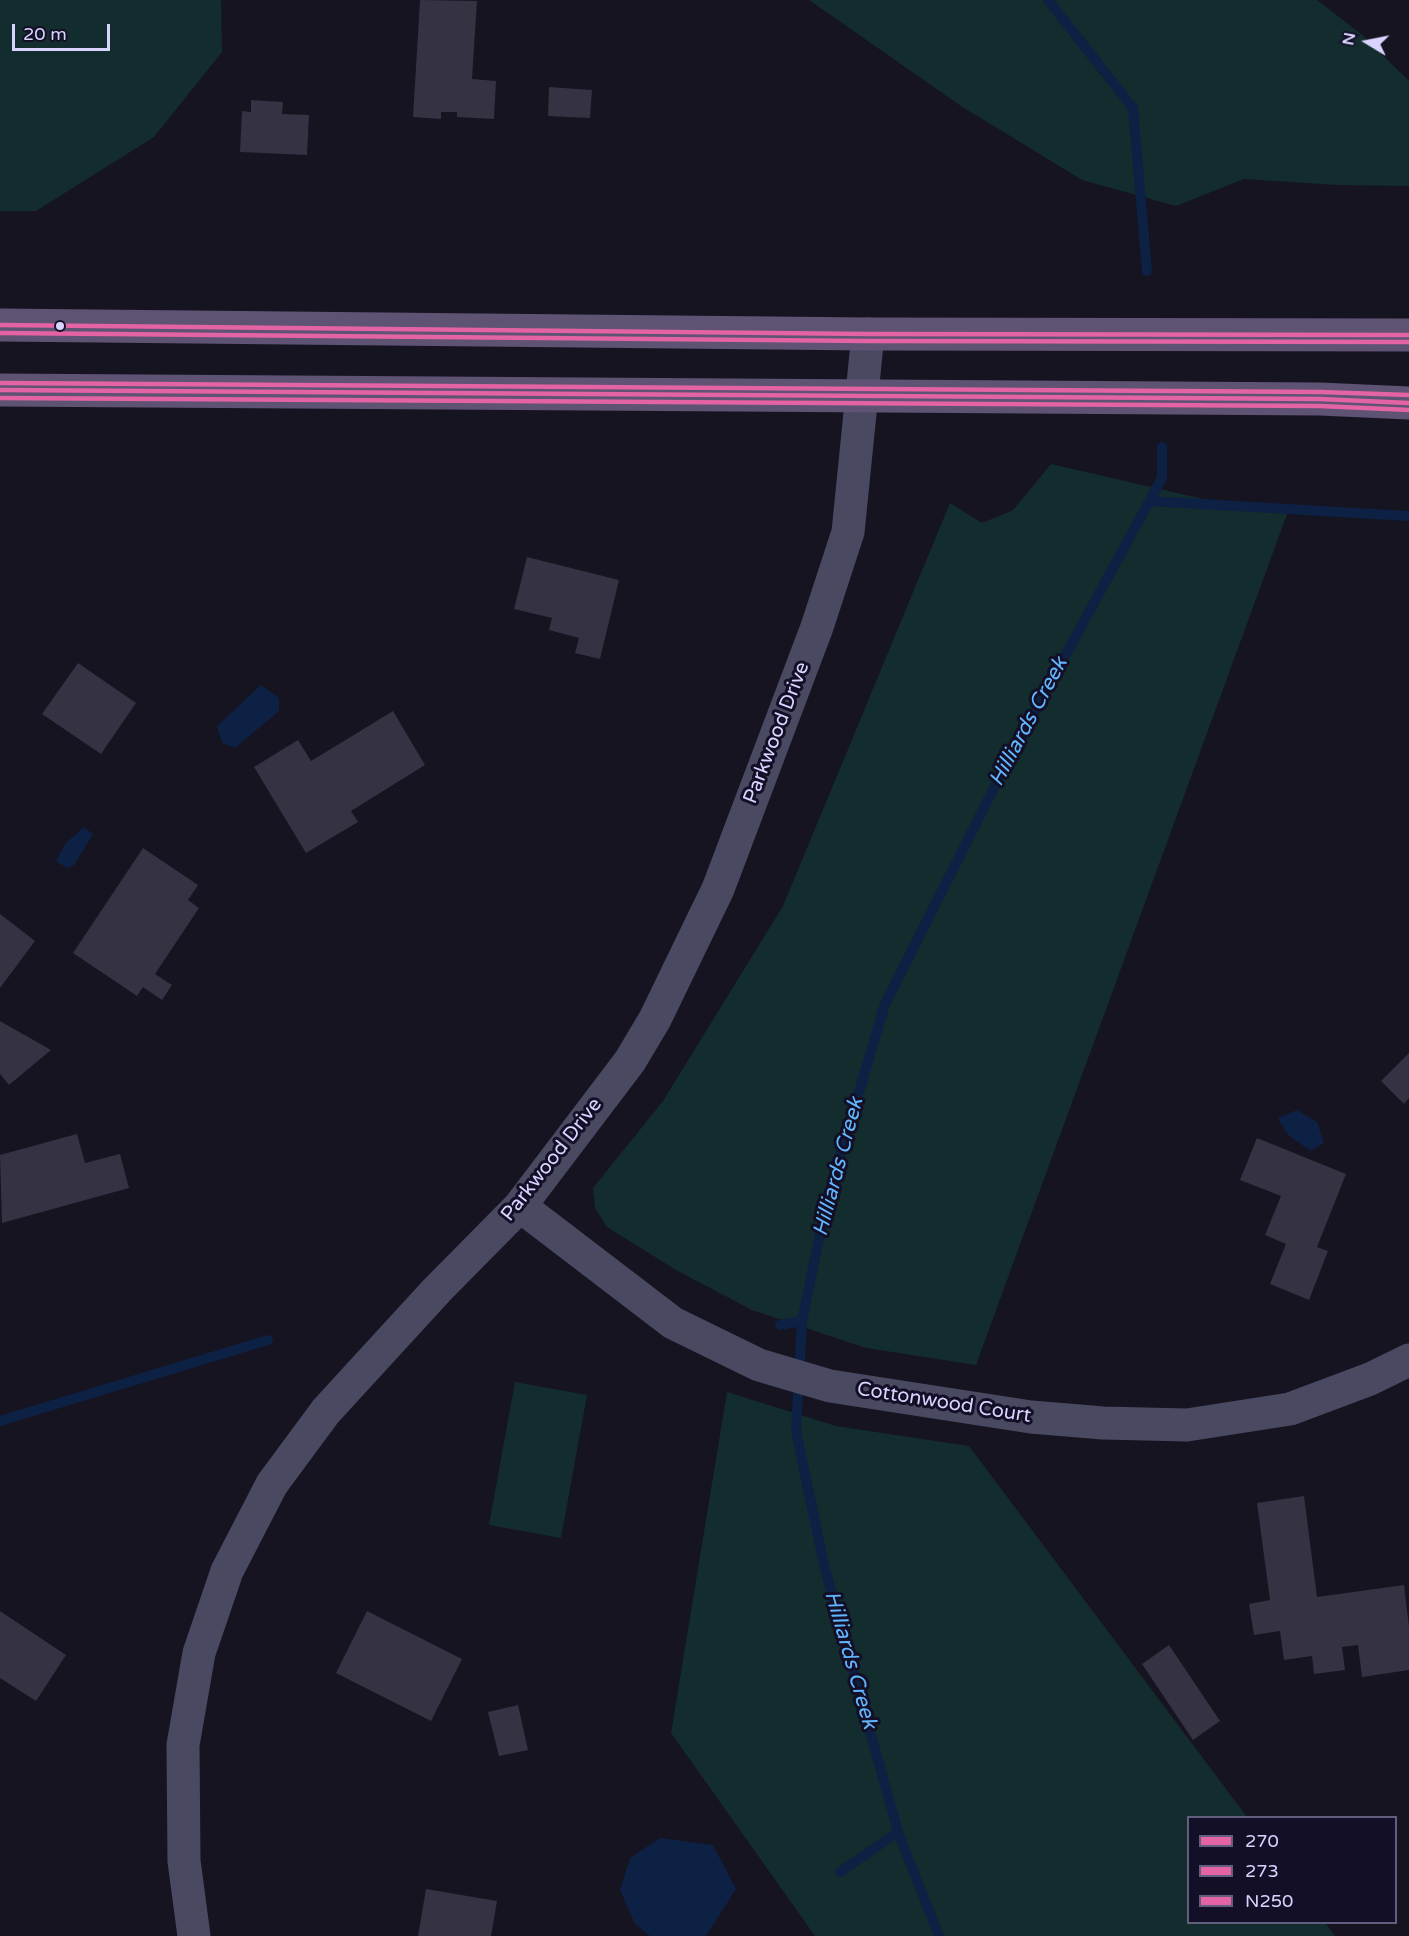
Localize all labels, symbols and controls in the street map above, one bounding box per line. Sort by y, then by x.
scale bar [15,12,112,50]
north arrow [1337,12,1397,72]
text: 20 m [23,23,67,45]
text: N [1338,31,1360,47]
unlabelled marker [54,320,66,332]
water label: Hilliards Creek [984,653,1074,791]
street label: Parkwood Drive [739,659,815,807]
street label: Parkwood Drive [496,1094,608,1226]
water label: Hilliards Creek [808,1095,870,1239]
street label: Cottonwood Court [855,1377,1033,1429]
water label: Hilliards Creek [818,1588,882,1732]
legend [1187,1816,1397,1924]
text: 270 [1245,1830,1279,1852]
text: 273 [1245,1860,1279,1882]
text: N250 [1245,1890,1293,1912]

